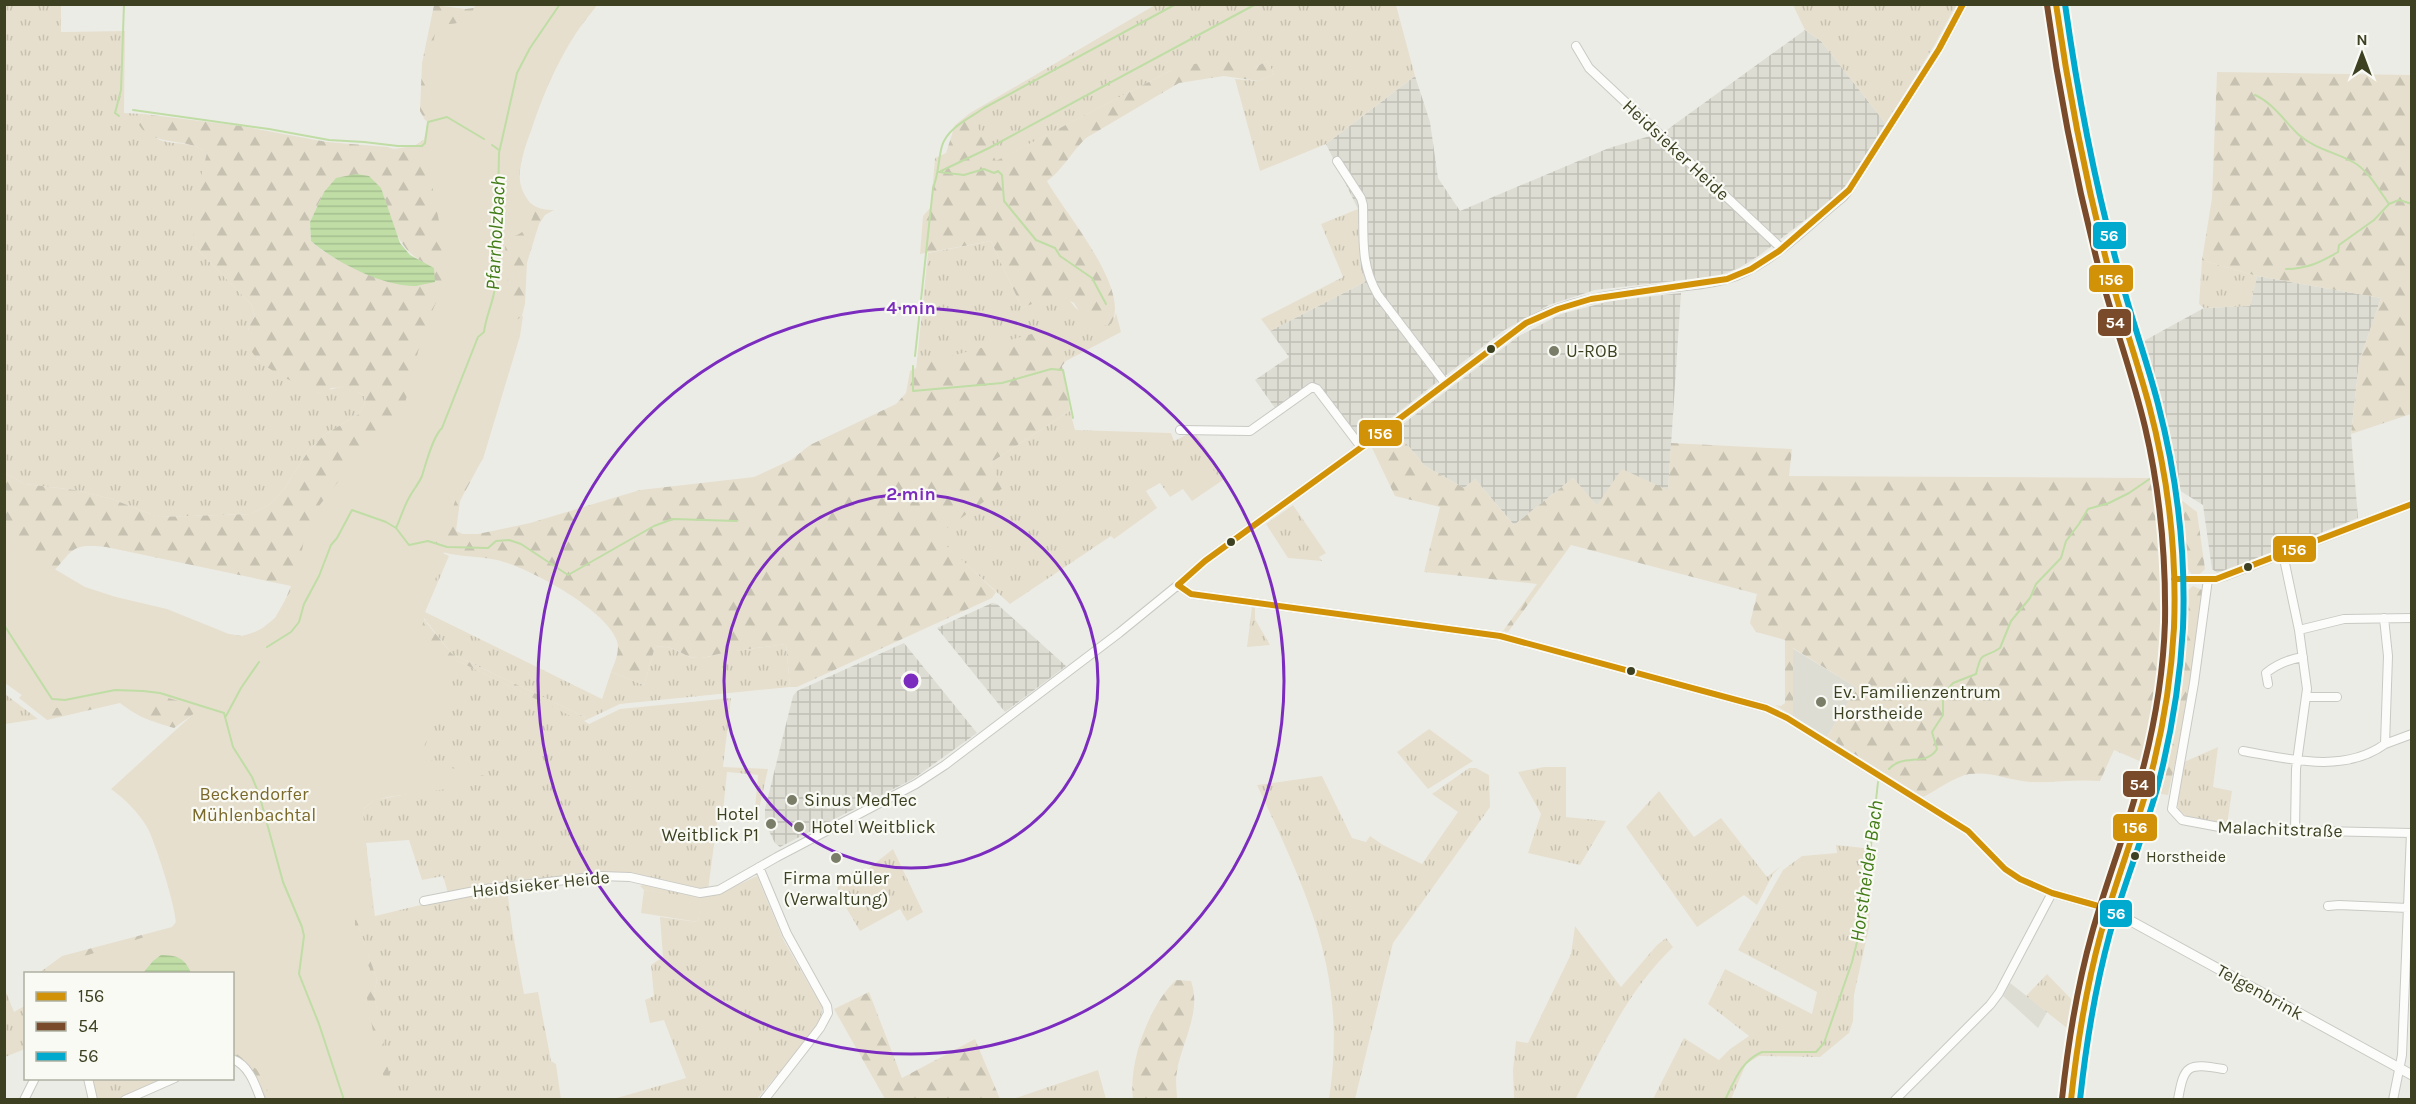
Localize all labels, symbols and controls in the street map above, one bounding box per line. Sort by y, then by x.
north arrow [2332,24,2392,84]
text: N [2356,30,2368,49]
street label: Heidsieker Heide [1618,95,1734,205]
water label: Pfarrholzbach [481,175,510,291]
line badge: 56 [2092,221,2127,250]
text: 56 [2099,226,2119,245]
line badge: 156 [2088,264,2134,293]
text: 156 [2099,270,2123,289]
text: 4 min [886,297,936,319]
line badge: 54 [2097,308,2132,337]
text: 54 [2106,313,2125,332]
place label: U-ROB [1566,340,1618,362]
unlabelled marker [1485,343,1497,355]
marker: U-ROB [1547,344,1561,358]
line badge: 156 [1358,419,1403,447]
text: 156 [1368,424,1392,443]
text: 2 min [886,483,936,505]
line badge: 156 [2272,535,2317,563]
unlabelled marker [1225,536,1237,548]
text: 156 [2282,540,2306,559]
unlabelled marker [2242,561,2254,573]
unlabelled marker [1625,665,1637,677]
centre of rings [901,671,921,691]
place label: Ev. Familienzentrum Horstheide [1833,681,2001,724]
marker: Ev. Familienzentrum Horstheide [1814,695,1828,709]
line badge: 54 [2122,770,2156,798]
text: 54 [2130,775,2149,794]
park label: Beckendorfer Mühlenbachtal [192,783,316,826]
place label: Sinus MedTec [804,789,917,811]
marker: Sinus MedTec [785,793,799,807]
water label: Horstheider Bach [1845,799,1888,943]
place label: Hotel Weitblick P1 [661,803,759,846]
line badge: 156 [2112,813,2158,842]
place label: Hotel Weitblick [811,816,936,838]
street label: Malachitstraße [2217,816,2343,842]
marker: Hotel Weitblick P1 [764,817,778,831]
text: 156 [2123,818,2147,837]
marker: Hotel Weitblick [792,820,806,834]
place label: Horstheide [2146,847,2226,866]
marker: Horstheide [2129,850,2141,862]
marker: Firma müller (Verwaltung) [829,851,843,865]
street label: Heidsieker Heide [471,866,611,902]
place label: Firma müller (Verwaltung) [783,867,889,910]
line badge: 56 [2099,899,2133,928]
text: 56 [2106,904,2126,923]
street label: Telgenbrink [2213,959,2307,1025]
legend [24,972,234,1080]
text: 156 [78,985,104,1007]
text: 54 [78,1015,98,1037]
text: 56 [78,1045,98,1067]

